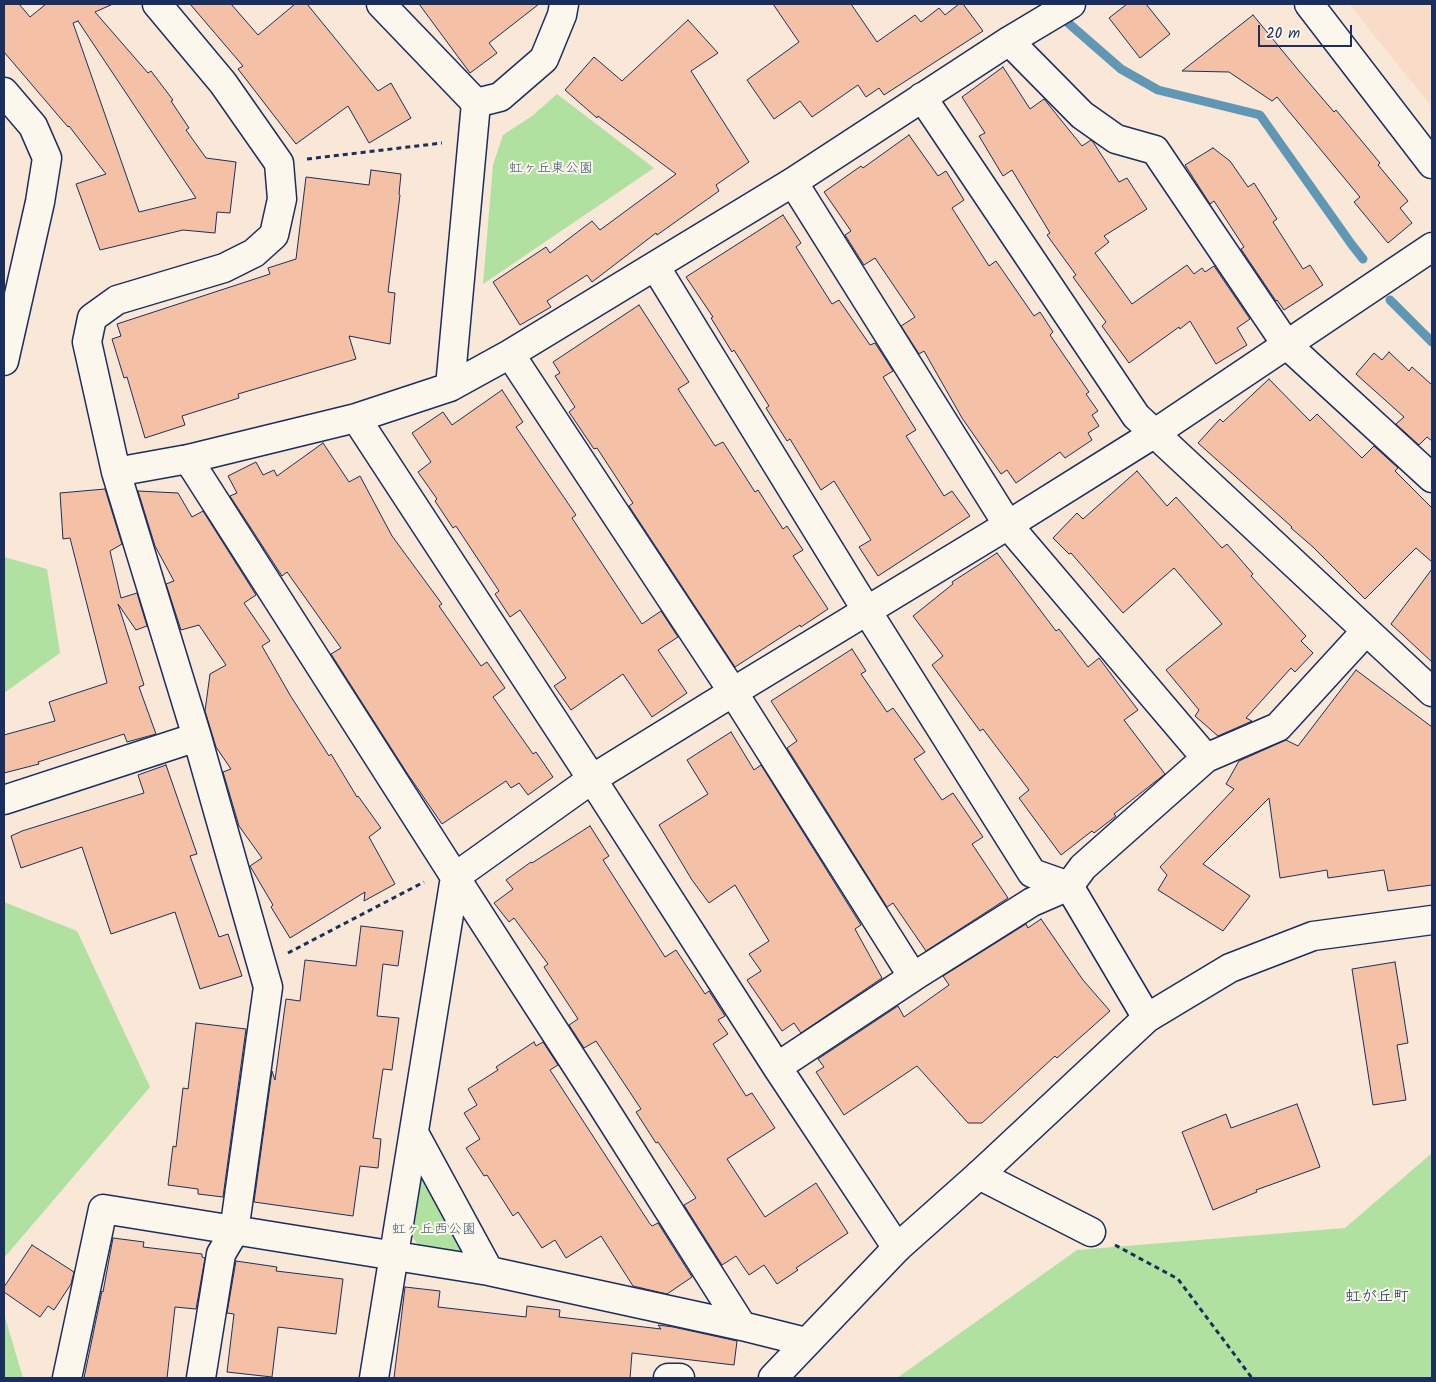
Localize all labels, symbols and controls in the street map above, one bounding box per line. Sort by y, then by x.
scale bar [1261,15,1355,47]
text: 20 m [1266,22,1300,46]
park label: 虹ヶ丘東公園 [509,162,593,178]
park label: 虹ヶ丘西公園 [392,1223,476,1239]
district label: 虹が丘町 [1345,1288,1409,1308]

